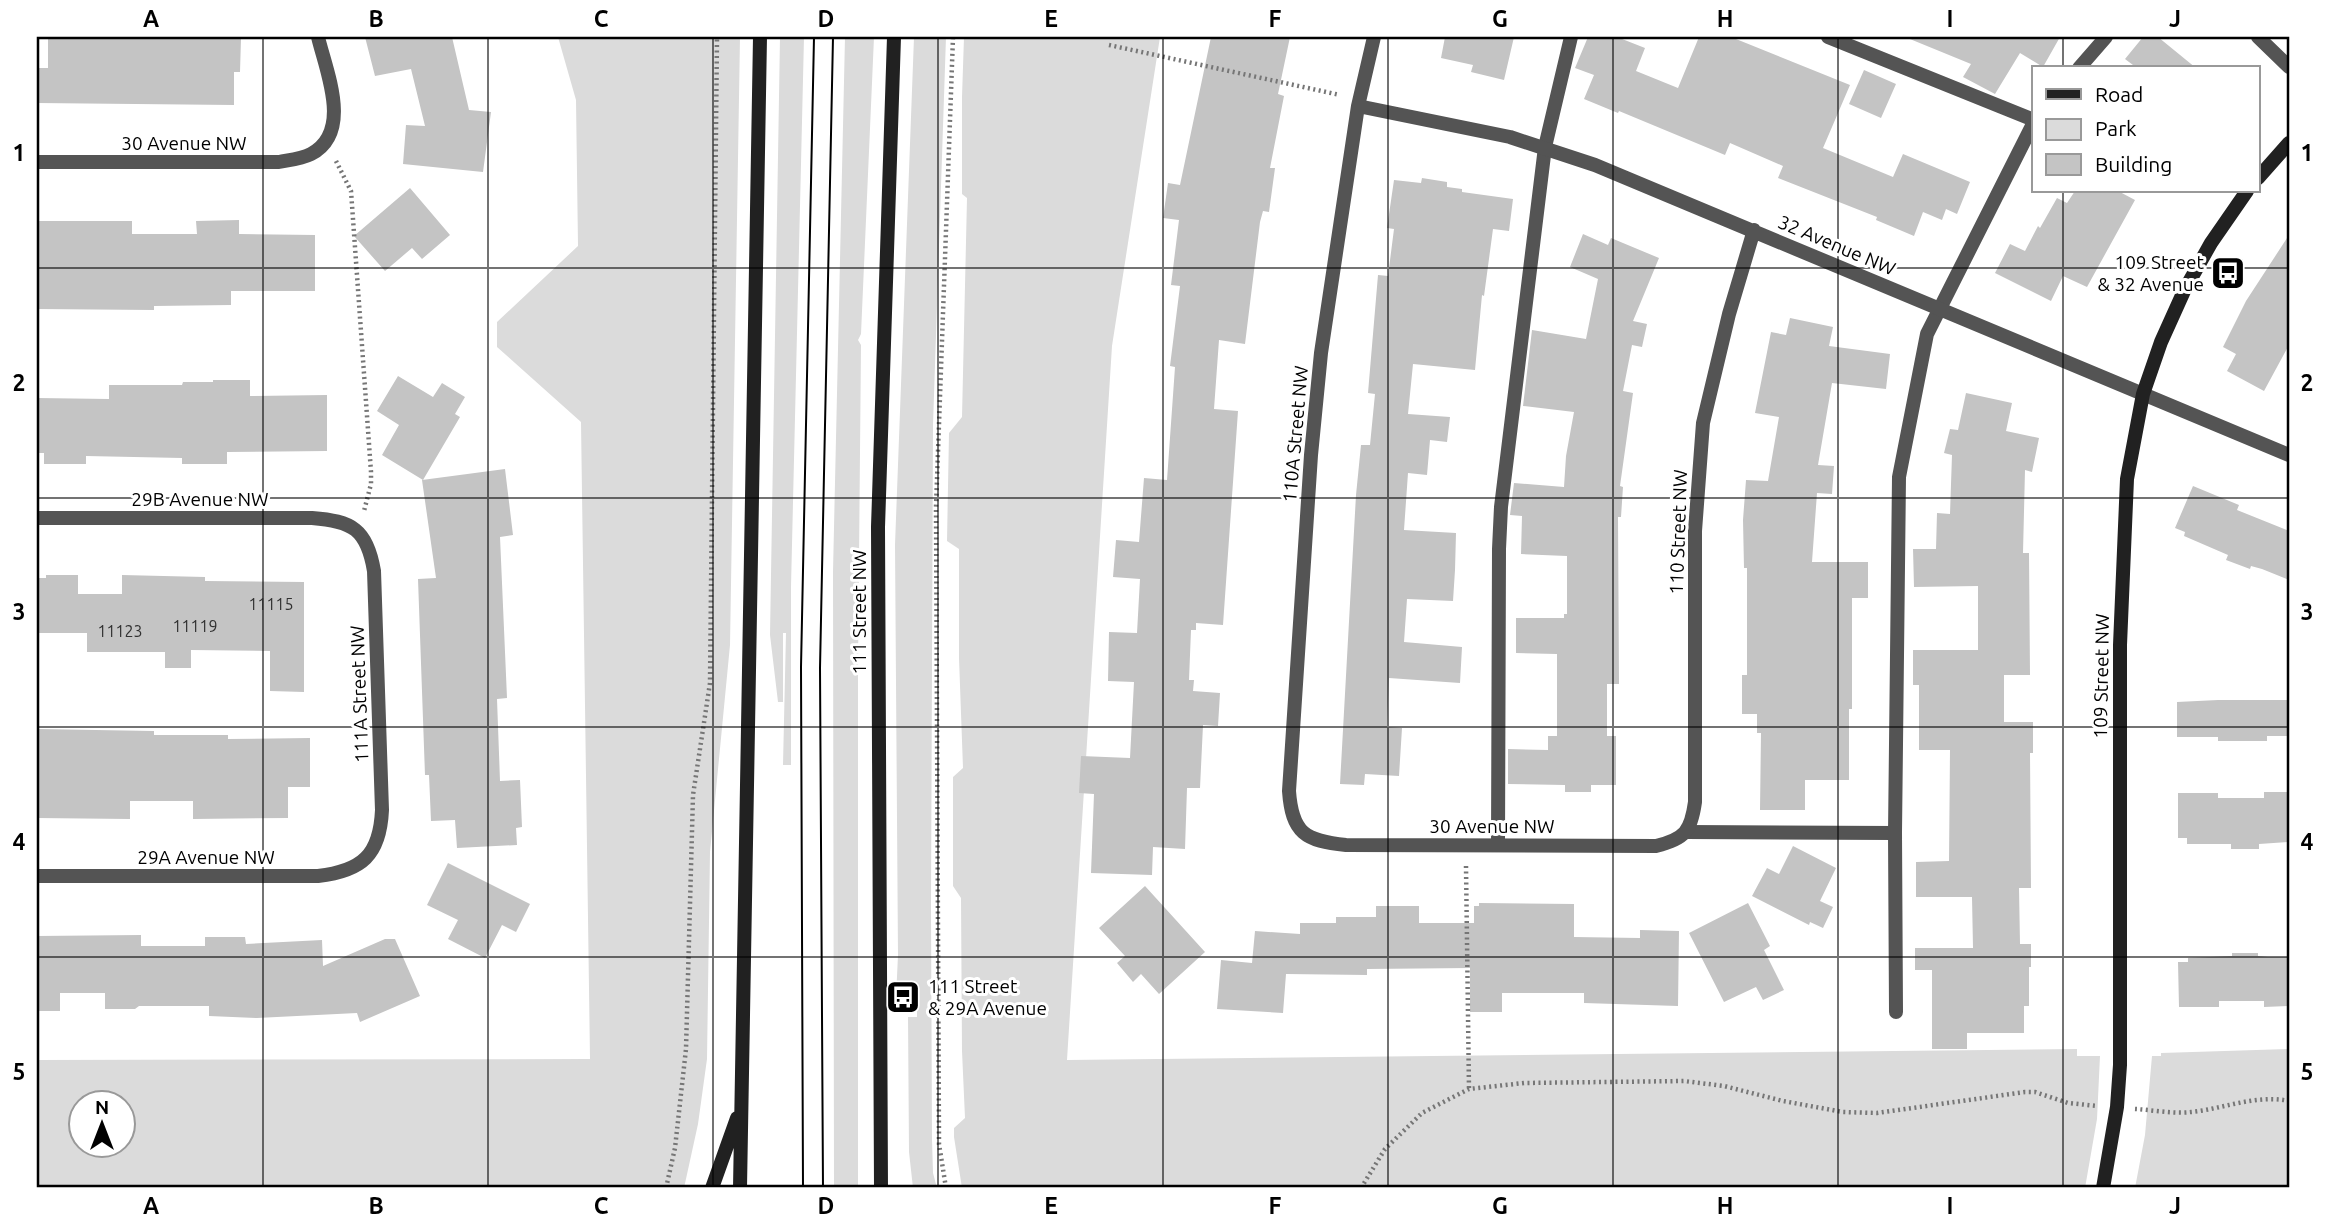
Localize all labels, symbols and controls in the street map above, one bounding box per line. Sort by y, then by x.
text: A [143,6,159,31]
text: B [368,6,384,31]
text: C [594,6,609,31]
text: D [818,6,834,31]
text: E [1044,6,1058,31]
text: F [1269,6,1282,31]
text: G [1492,6,1508,31]
text: H [1717,6,1733,31]
text: I [1947,6,1953,31]
text: J [2169,6,2181,31]
legend [2032,66,2260,192]
text: Road [2095,82,2143,106]
text: Park [2095,116,2137,140]
street label: 30 Avenue NW [121,132,247,154]
text: 1 [13,140,25,165]
text: 1 [2301,140,2313,165]
text: Building [2095,152,2172,176]
street label: 32 Avenue NW [1775,210,1899,280]
place label: 109 Street & 32 Avenue [2097,251,2205,295]
bus stop icon: 109 Street & 32 Avenue [2209,254,2247,292]
street label: 110A Street NW [1278,365,1312,503]
text: 2 [13,370,25,395]
text: 2 [2301,370,2313,395]
street label: 110 Street NW [1665,469,1691,595]
street label: 29B Avenue NW [131,488,269,510]
street label: 111 Street NW [848,549,870,675]
house number: 11115 [248,595,294,613]
text: 3 [13,599,25,624]
text: 3 [2301,599,2313,624]
street label: 109 Street NW [2089,613,2113,739]
house number: 11119 [172,617,218,635]
house number: 11123 [97,622,143,640]
street label: 111A Street NW [346,625,372,763]
street label: 30 Avenue NW [1429,815,1555,837]
text: 4 [13,829,26,854]
text: 4 [2301,829,2314,854]
street label: 29A Avenue NW [137,846,275,868]
place label: 111 Street & 29A Avenue [928,975,1047,1019]
bus stop icon: 111 Street & 29A Avenue [884,978,922,1016]
text: 5 [13,1059,25,1084]
text: 5 [2301,1059,2313,1084]
north arrow [66,1088,136,1158]
text: N [95,1096,109,1118]
text: A [143,1193,159,1218]
text: B [368,1193,384,1218]
text: C [594,1193,609,1218]
text: D [818,1193,834,1218]
text: E [1044,1193,1058,1218]
text: F [1269,1193,1282,1218]
text: G [1492,1193,1508,1218]
text: H [1717,1193,1733,1218]
text: I [1947,1193,1953,1218]
text: J [2169,1193,2181,1218]

